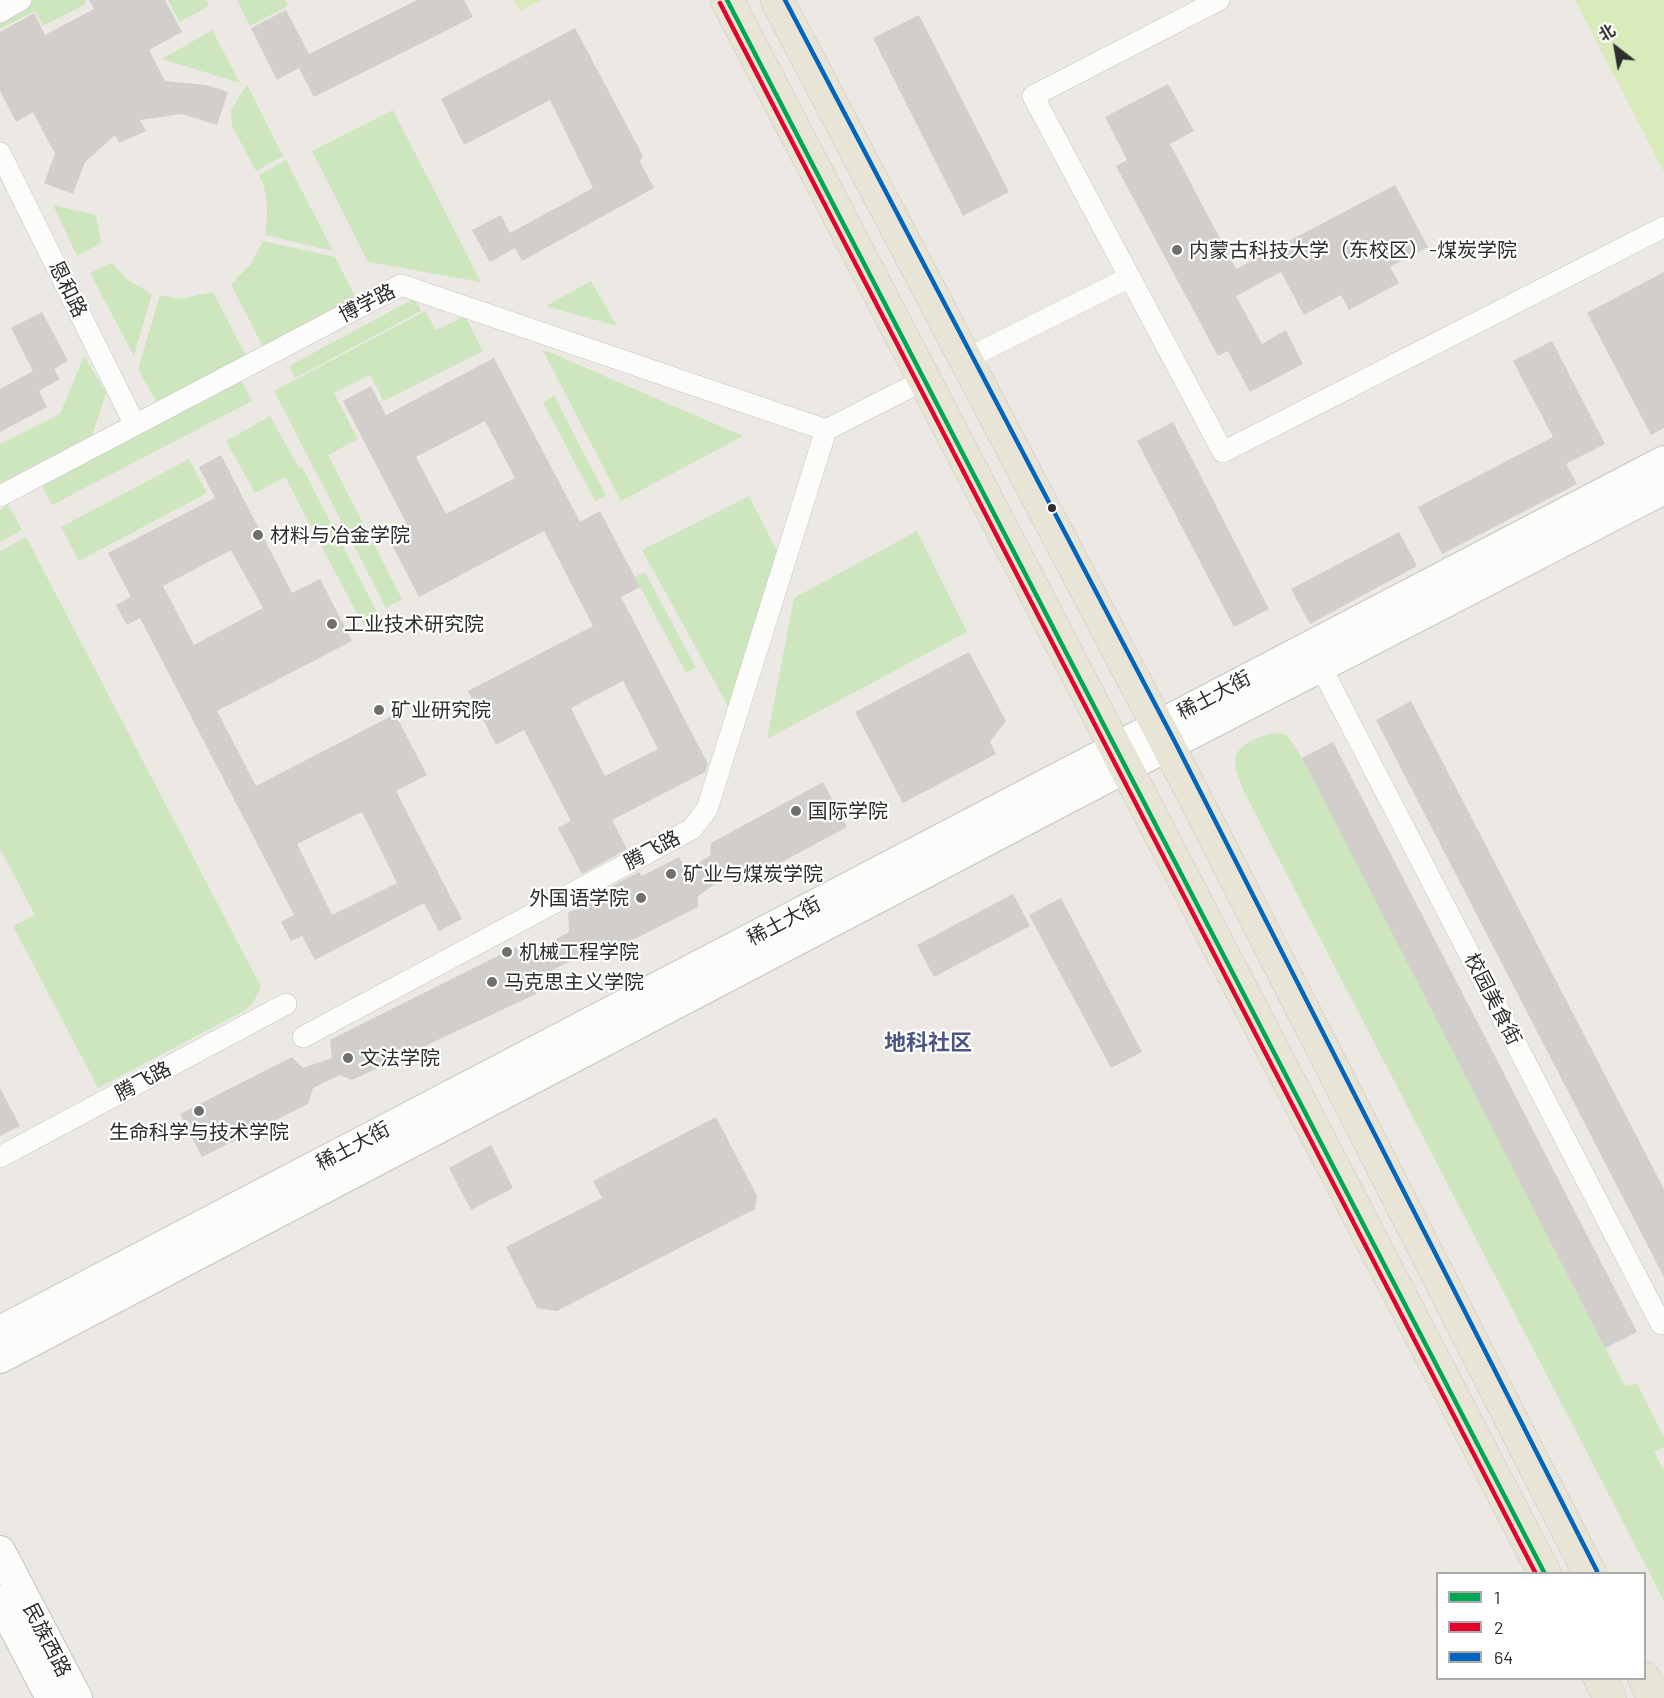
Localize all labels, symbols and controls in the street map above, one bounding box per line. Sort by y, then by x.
north arrow [1586,18,1646,78]
text: 北 [1595,20,1618,44]
place label: 内蒙古科技大学（东校区）-煤炭学院 [1189,238,1517,262]
marker: 内蒙古科技大学（东校区）-煤炭学院 [1170,243,1184,257]
street label: 恩和路 [44,257,92,321]
street label: 博学路 [335,279,399,327]
unlabelled marker [1046,502,1058,514]
place label: 材料与冶金学院 [270,523,410,547]
marker: 材料与冶金学院 [251,528,265,542]
place label: 工业技术研究院 [344,612,484,636]
marker: 工业技术研究院 [325,617,339,631]
street label: 稀土大街 [1173,666,1255,724]
place label: 矿业研究院 [391,698,491,722]
marker: 矿业研究院 [372,703,386,717]
place label: 国际学院 [808,799,888,823]
marker: 国际学院 [789,804,803,818]
street label: 腾飞路 [620,825,684,875]
place label: 矿业与煤炭学院 [683,862,823,886]
marker: 矿业与煤炭学院 [664,867,678,881]
place label: 外国语学院 [529,886,629,910]
marker: 外国语学院 [634,891,648,905]
street label: 稀土大街 [743,892,825,950]
place label: 机械工程学院 [519,940,639,964]
marker: 机械工程学院 [500,945,514,959]
street label: 校园美食街 [1460,949,1526,1049]
place label: 马克思主义学院 [504,970,644,994]
marker: 马克思主义学院 [485,975,499,989]
district label: 地科社区 [884,1030,972,1056]
place label: 文法学院 [360,1046,440,1070]
marker: 文法学院 [341,1051,355,1065]
street label: 腾飞路 [111,1056,175,1106]
marker: 生命科学与技术学院 [192,1104,206,1118]
street label: 稀土大街 [312,1117,394,1175]
place label: 生命科学与技术学院 [109,1120,289,1144]
legend [1436,1572,1646,1680]
text: 1 [1494,1586,1500,1608]
street label: 民族西路 [18,1599,76,1681]
text: 2 [1494,1616,1504,1638]
text: 64 [1494,1646,1513,1668]

